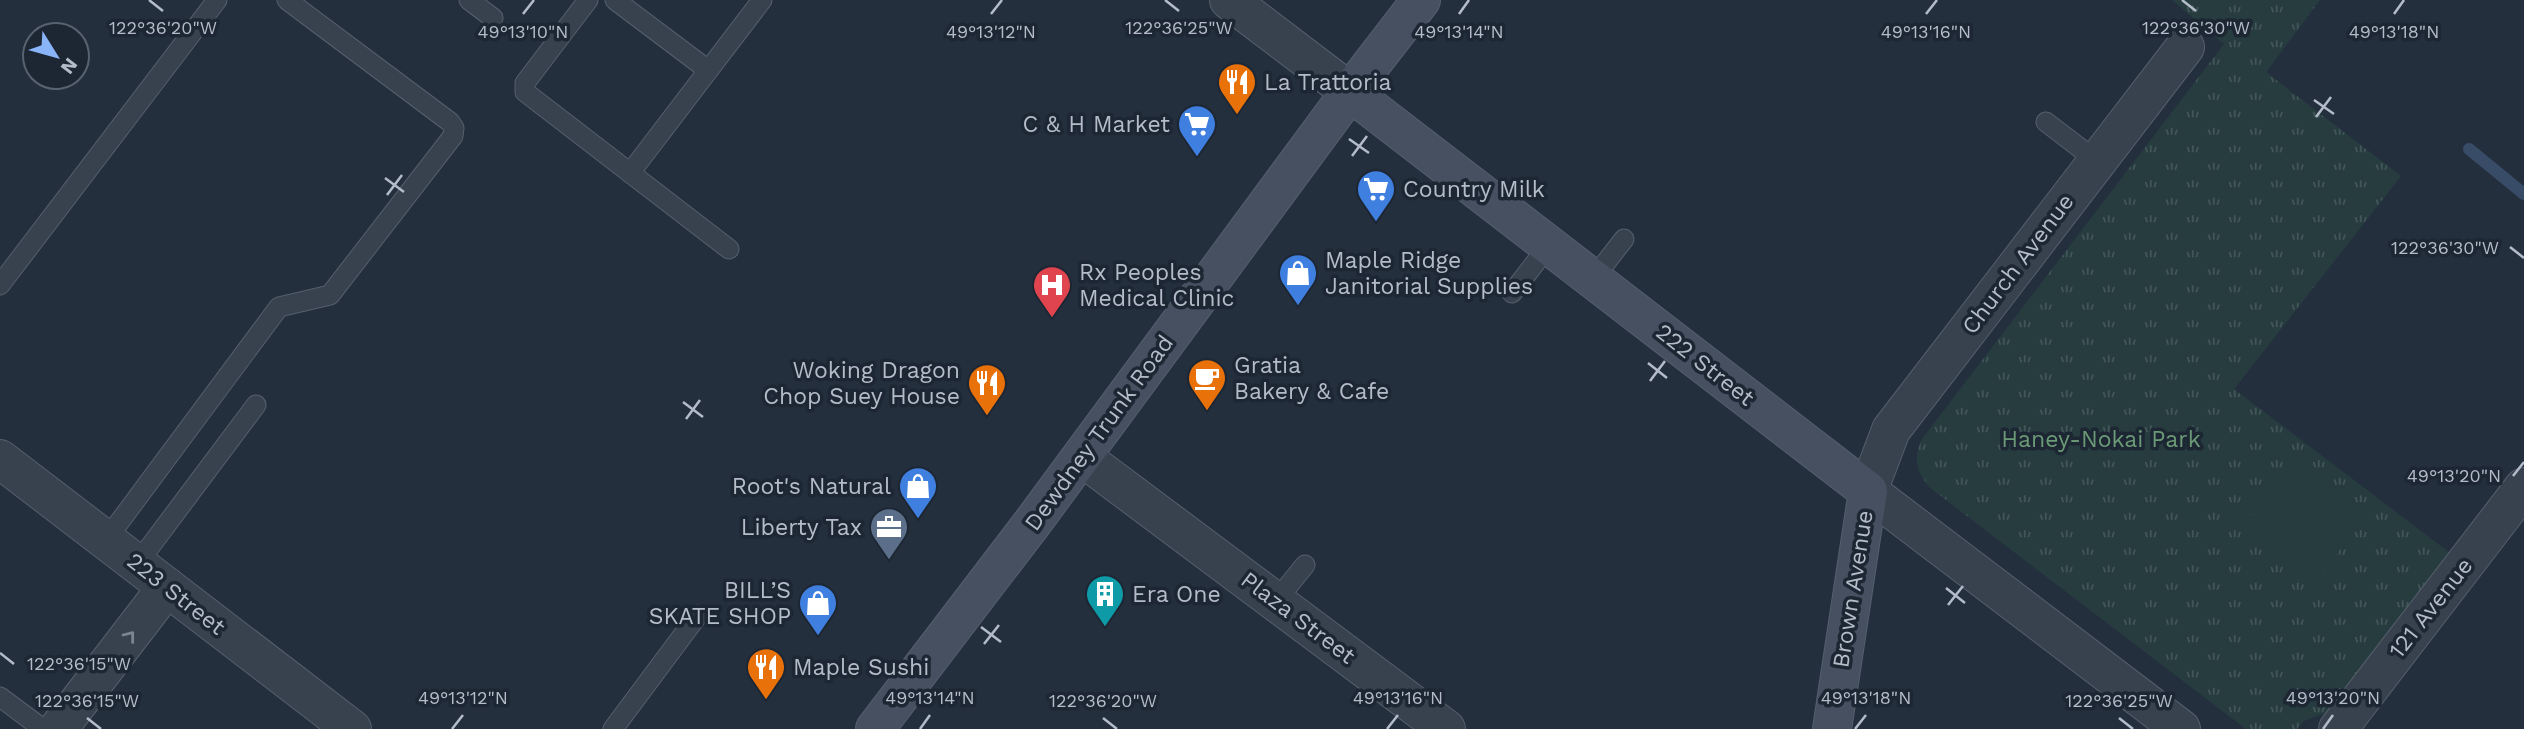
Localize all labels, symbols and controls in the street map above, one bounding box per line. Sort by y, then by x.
text: 122°36'20"W [109,17,217,38]
text: 122°36'25"W [1125,17,1233,38]
text: 122°36'30"W [2142,17,2250,38]
north arrow [21,21,91,91]
text: 49°13'10"N [478,21,568,42]
text: 49°13'12"N [946,21,1036,42]
text: 49°13'14"N [1414,21,1504,42]
text: 49°13'16"N [1881,21,1971,42]
text: 49°13'18"N [2349,21,2439,42]
text: N [56,53,83,78]
restaurant icon: La Trattoria [1216,61,1258,116]
place label: La Trattoria [1264,69,1392,96]
supermarket icon: C & H Market [1176,103,1218,158]
place label: C & H Market [1022,111,1170,138]
supermarket icon: Country Milk [1355,168,1397,223]
place label: Country Milk [1403,176,1545,203]
street label: Church Avenue [1956,189,2080,339]
text: 122°36'30"W [2391,237,2499,258]
place label: Maple Ridge Janitorial Supplies [1325,247,1533,300]
shop icon: Maple Ridge Janitorial Supplies [1277,252,1319,307]
place label: Rx Peoples Medical Clinic [1079,259,1234,312]
hospital icon: Rx Peoples Medical Clinic [1031,264,1073,319]
street label: 222 Street [1650,318,1760,412]
street label: Dewdney Trunk Road [1019,330,1179,536]
place label: Gratia Bakery & Cafe [1234,352,1389,405]
place label: Woking Dragon Chop Suey House [763,357,960,410]
cafe icon: Gratia Bakery & Cafe [1186,357,1228,412]
restaurant icon: Woking Dragon Chop Suey House [966,362,1008,417]
park label: Haney-Nokai Park [2001,426,2201,453]
shop icon: Root's Natural [897,465,939,520]
text: 49°13'20"N [2407,465,2501,486]
place label: Root's Natural [732,473,891,500]
office icon: Liberty Tax [868,506,910,561]
street label: Brown Avenue [1827,508,1879,670]
place label: Liberty Tax [741,514,862,541]
street label: 223 Street [121,547,231,641]
street label: 121 Avenue [2384,553,2478,663]
street label: Plaza Street [1236,566,1361,670]
building icon: Era One [1084,573,1126,628]
place label: BILL’S SKATE SHOP [649,577,791,630]
place label: Era One [1132,581,1221,608]
shop icon: BILL’S SKATE SHOP [797,582,839,637]
one-way arrow [121,631,134,644]
restaurant icon: Maple Sushi [745,646,787,701]
text: 122°36'15"W [27,653,131,674]
place label: Maple Sushi [793,654,929,681]
text: 49°13'12"N [418,687,508,708]
text: 49°13'14"N [885,687,975,708]
text: 49°13'16"N [1353,687,1443,708]
text: 49°13'18"N [1821,687,1911,708]
text: 49°13'20"N [2286,687,2380,708]
text: 122°36'15"W [35,690,139,711]
text: 122°36'20"W [1049,690,1157,711]
text: 122°36'25"W [2065,690,2173,711]

